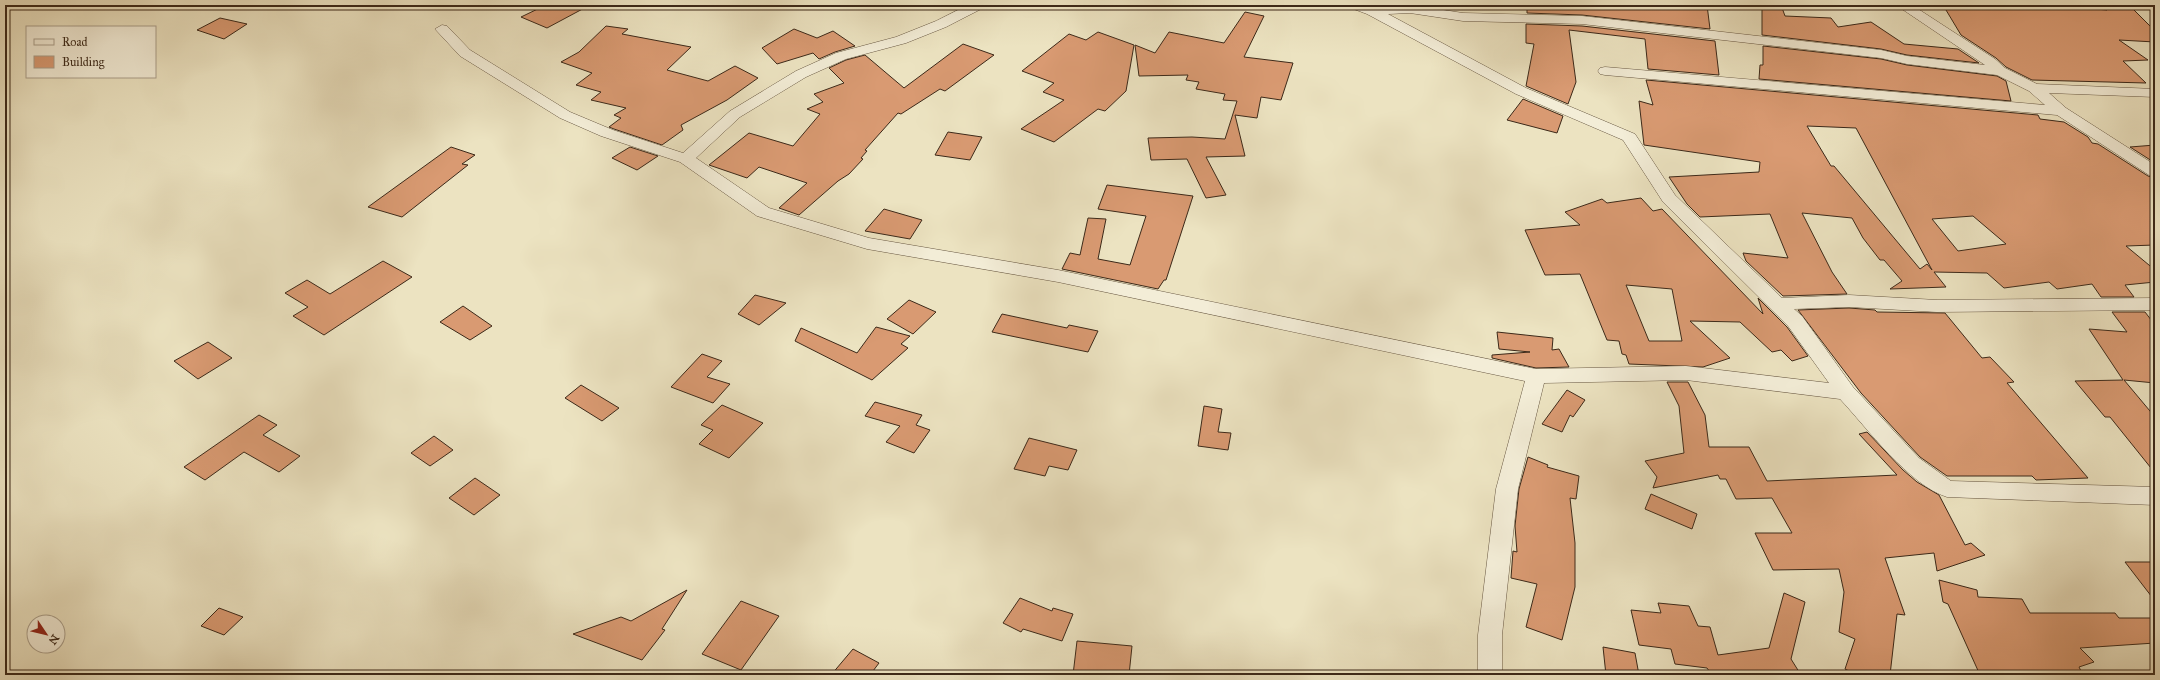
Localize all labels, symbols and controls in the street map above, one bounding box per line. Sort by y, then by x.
legend [26,26,156,78]
text: Road [62,35,88,49]
text: Building [62,55,105,70]
north arrow [26,614,66,654]
text: N [45,632,62,648]

